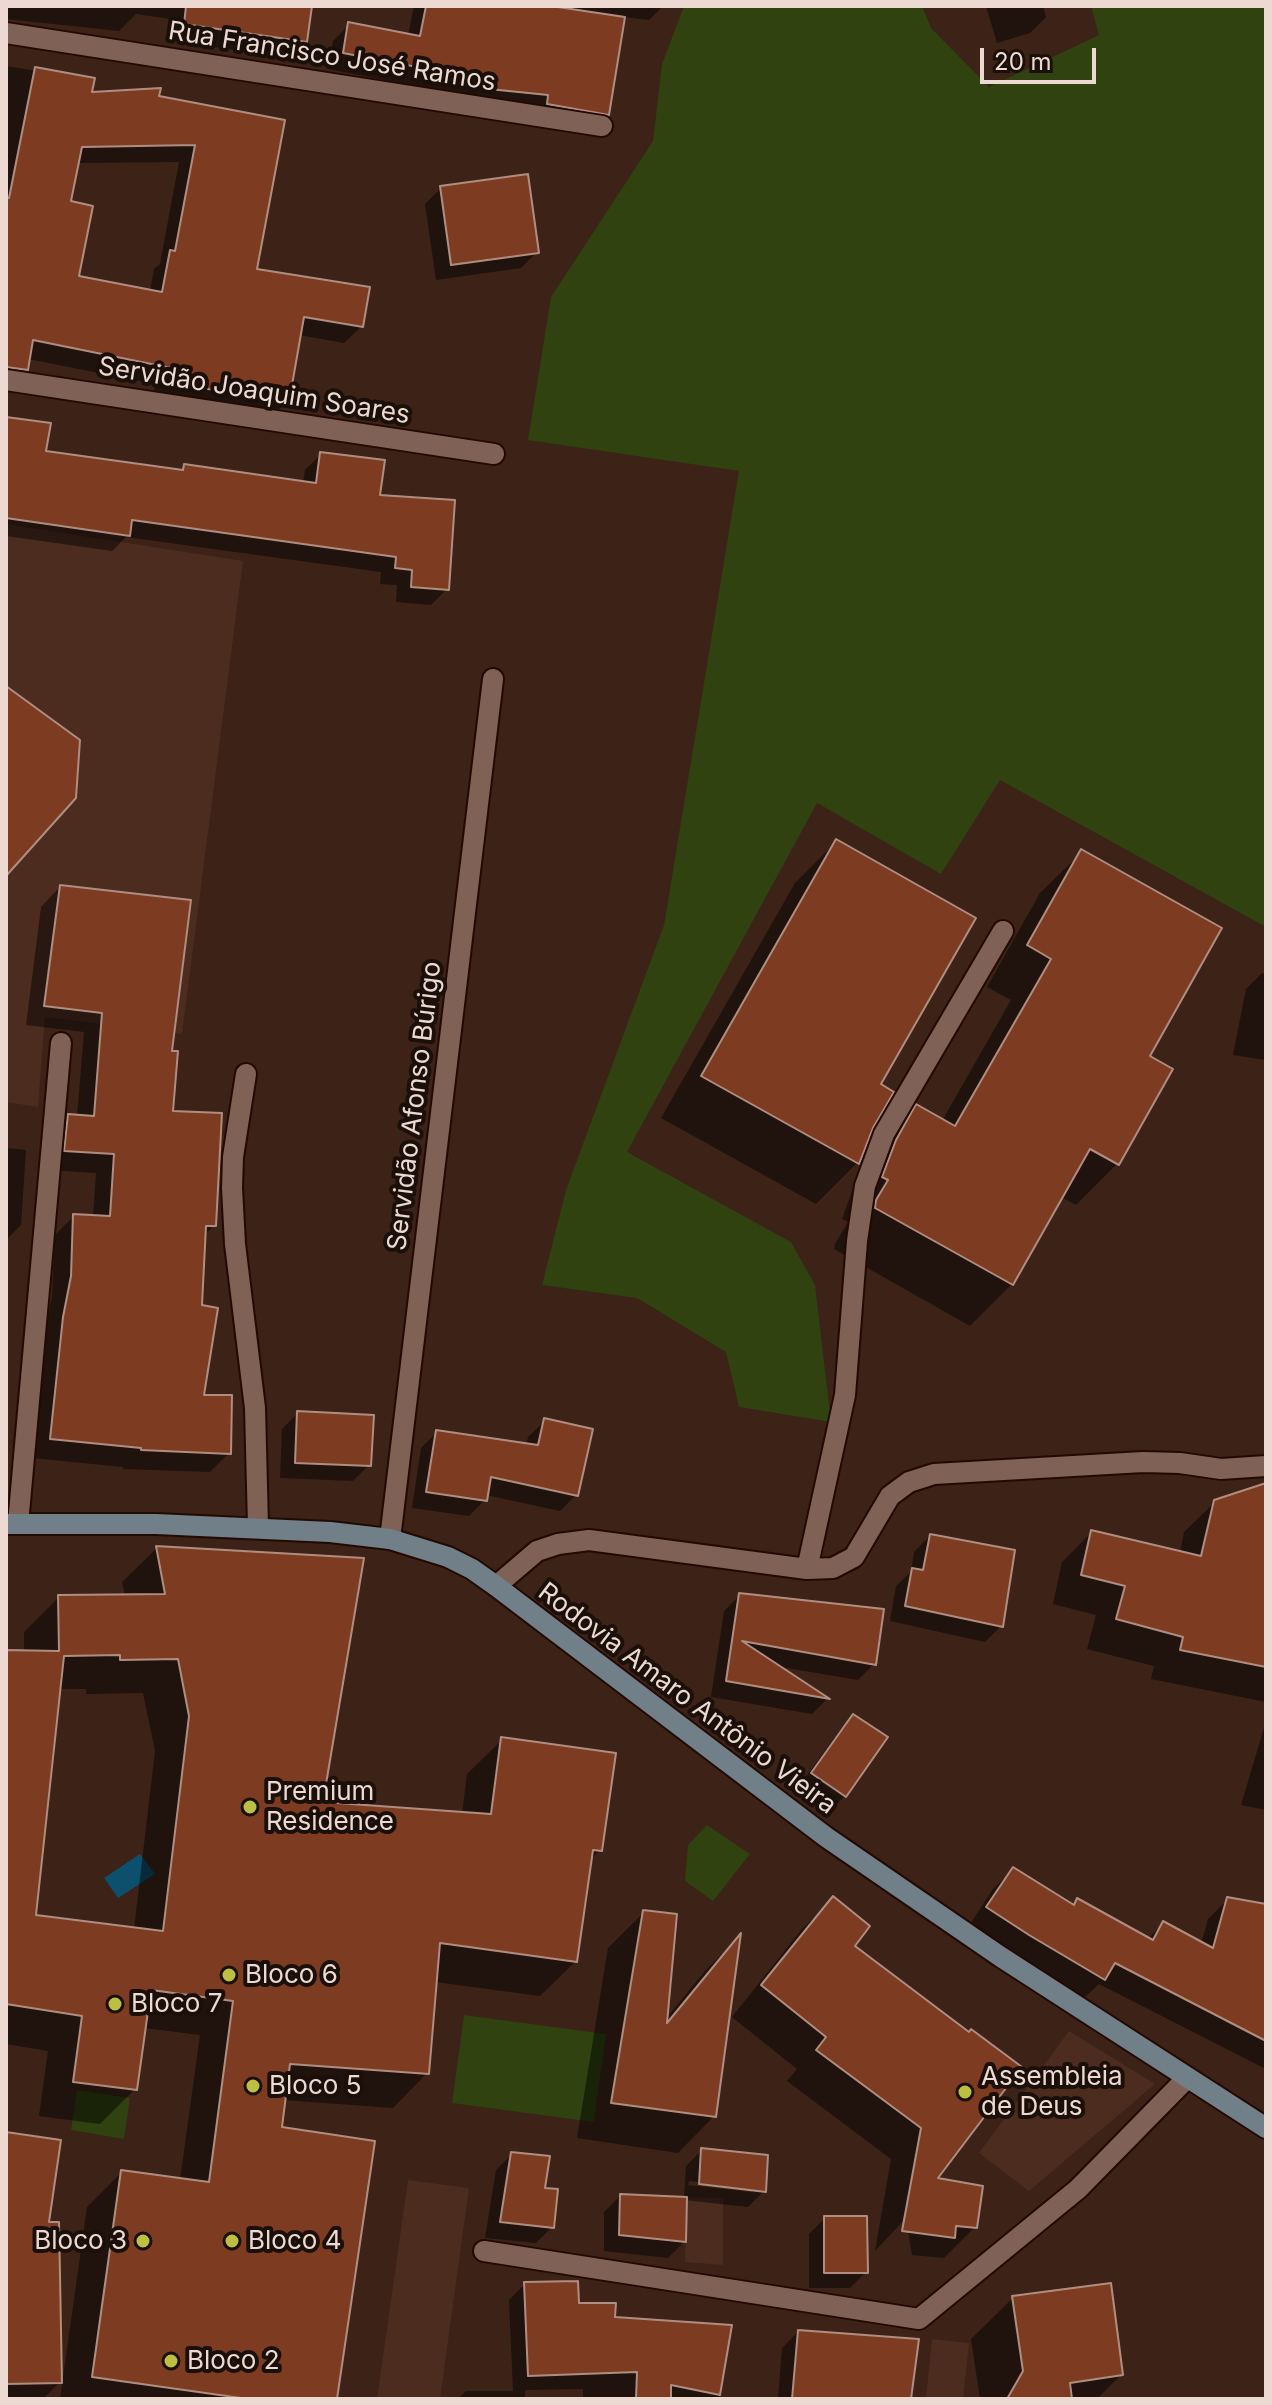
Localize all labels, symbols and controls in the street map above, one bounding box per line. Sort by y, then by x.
street label: Rua Francisco José Ramos [166,16,498,98]
scale bar [984,32,1100,82]
text: 20 m [994,47,1052,76]
street label: Servidão Joaquim Soares [96,351,412,431]
street label: Servidão Afonso Búrigo [382,960,448,1252]
street label: Rodovia Amaro Antônio Vieira [532,1577,842,1821]
place label: Premium Residence [266,1776,394,1838]
marker: Premium Residence [241,1798,259,1816]
place label: Bloco 6 [245,1959,338,1991]
marker: Bloco 6 [220,1966,238,1984]
place label: Bloco 7 [131,1988,222,2020]
marker: Bloco 7 [106,1995,124,2013]
place label: Assembleia de Deus [981,2061,1123,2122]
place label: Bloco 5 [269,2070,361,2102]
marker: Bloco 5 [244,2077,262,2095]
marker: Assembleia de Deus [956,2083,974,2101]
place label: Bloco 3 [34,2225,127,2257]
place label: Bloco 4 [248,2225,341,2257]
marker: Bloco 3 [134,2232,152,2250]
marker: Bloco 4 [223,2232,241,2250]
place label: Bloco 2 [187,2345,280,2377]
marker: Bloco 2 [162,2352,180,2370]

